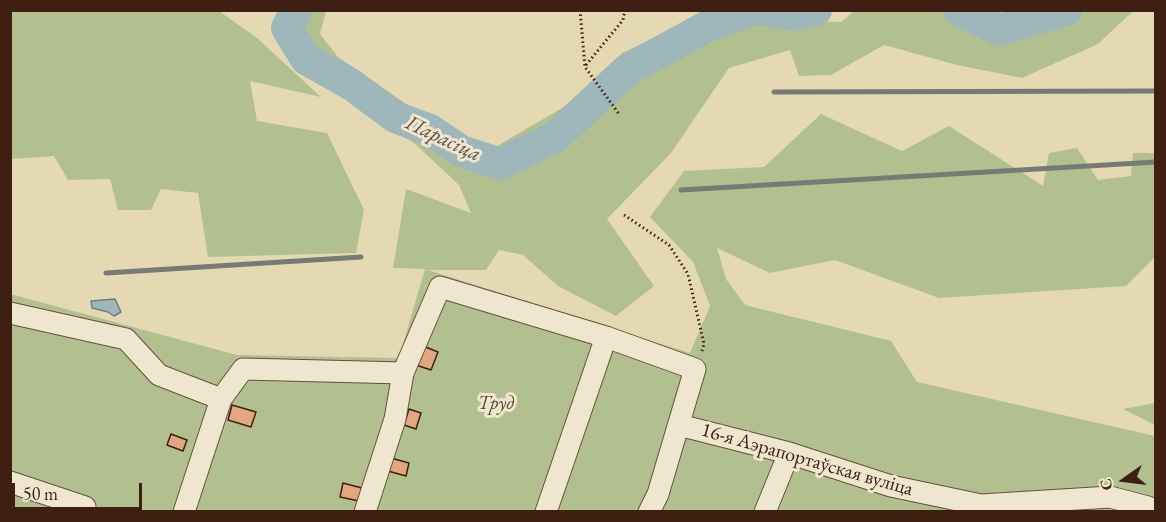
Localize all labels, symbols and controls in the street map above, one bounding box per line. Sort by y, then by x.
water label: Парасіца [401,111,485,167]
park label: Труд [478,392,514,416]
street label: 16-я Аэрапортаўская вуліца [698,418,916,502]
north arrow [1094,450,1154,510]
scale bar [15,471,146,509]
text: С [1094,476,1118,493]
text: 50 m [23,482,58,505]

